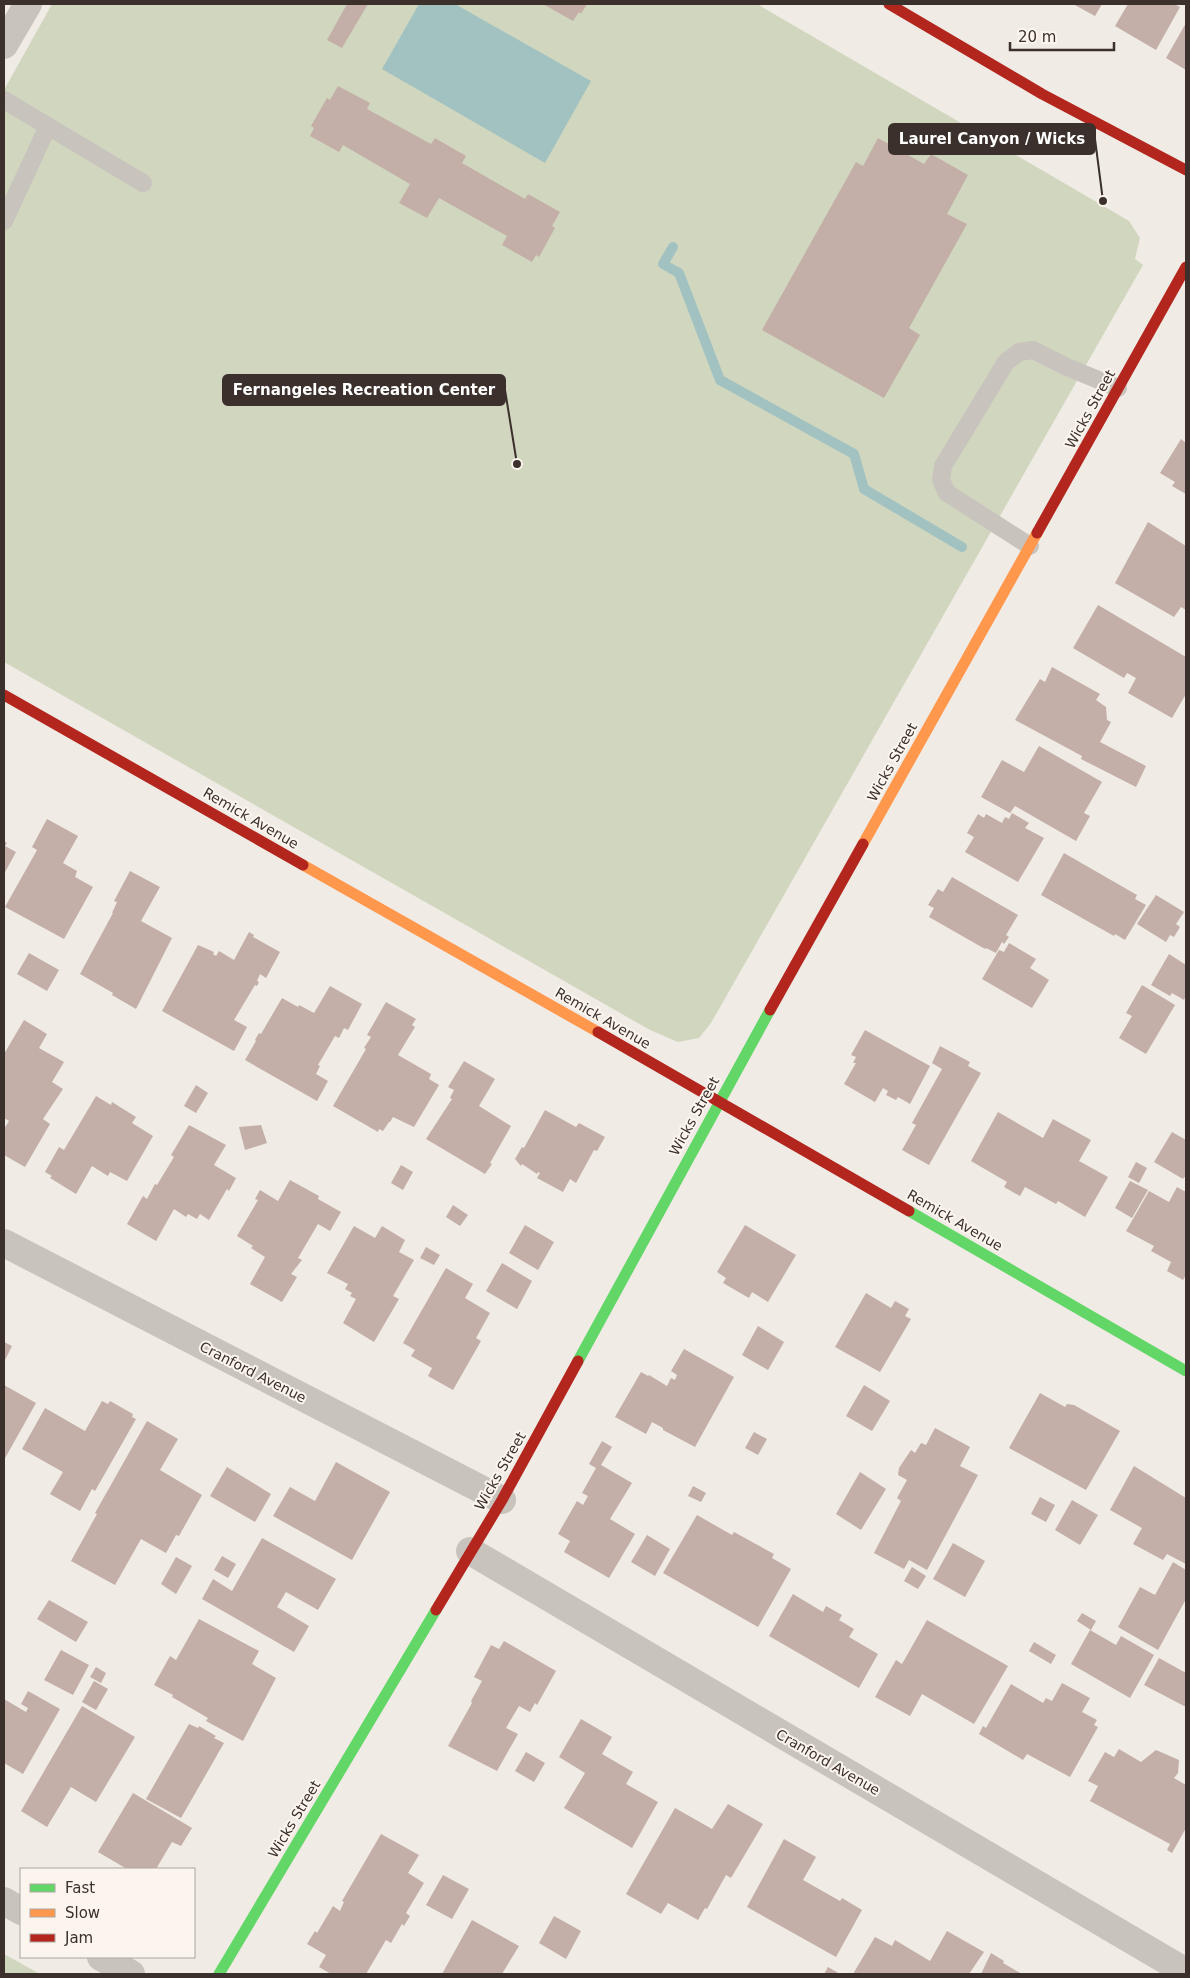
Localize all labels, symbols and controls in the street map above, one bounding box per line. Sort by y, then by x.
scale bar [1010,20,1114,52]
text: 20 m [1018,28,1056,46]
callout: Laurel Canyon / Wicks [889,124,1095,154]
text: Laurel Canyon / Wicks [899,130,1085,148]
street label: Wicks Street [1062,366,1118,451]
callout: Fernangeles Recreation Center [223,375,505,405]
text: Fernangeles Recreation Center [233,381,496,399]
street label: Wicks Street [864,719,920,804]
street label: Remick Avenue [200,784,302,852]
street label: Remick Avenue [552,984,654,1052]
street label: Wicks Street [666,1073,722,1158]
street label: Remick Avenue [904,1186,1006,1254]
street label: Cranford Avenue [197,1338,309,1406]
street label: Wicks Street [471,1429,529,1513]
street label: Cranford Avenue [773,1726,883,1798]
street label: Wicks Street [265,1777,324,1861]
legend [20,1868,195,1958]
text: Fast [65,1879,95,1897]
text: Slow [65,1904,100,1922]
text: Jam [64,1929,93,1947]

